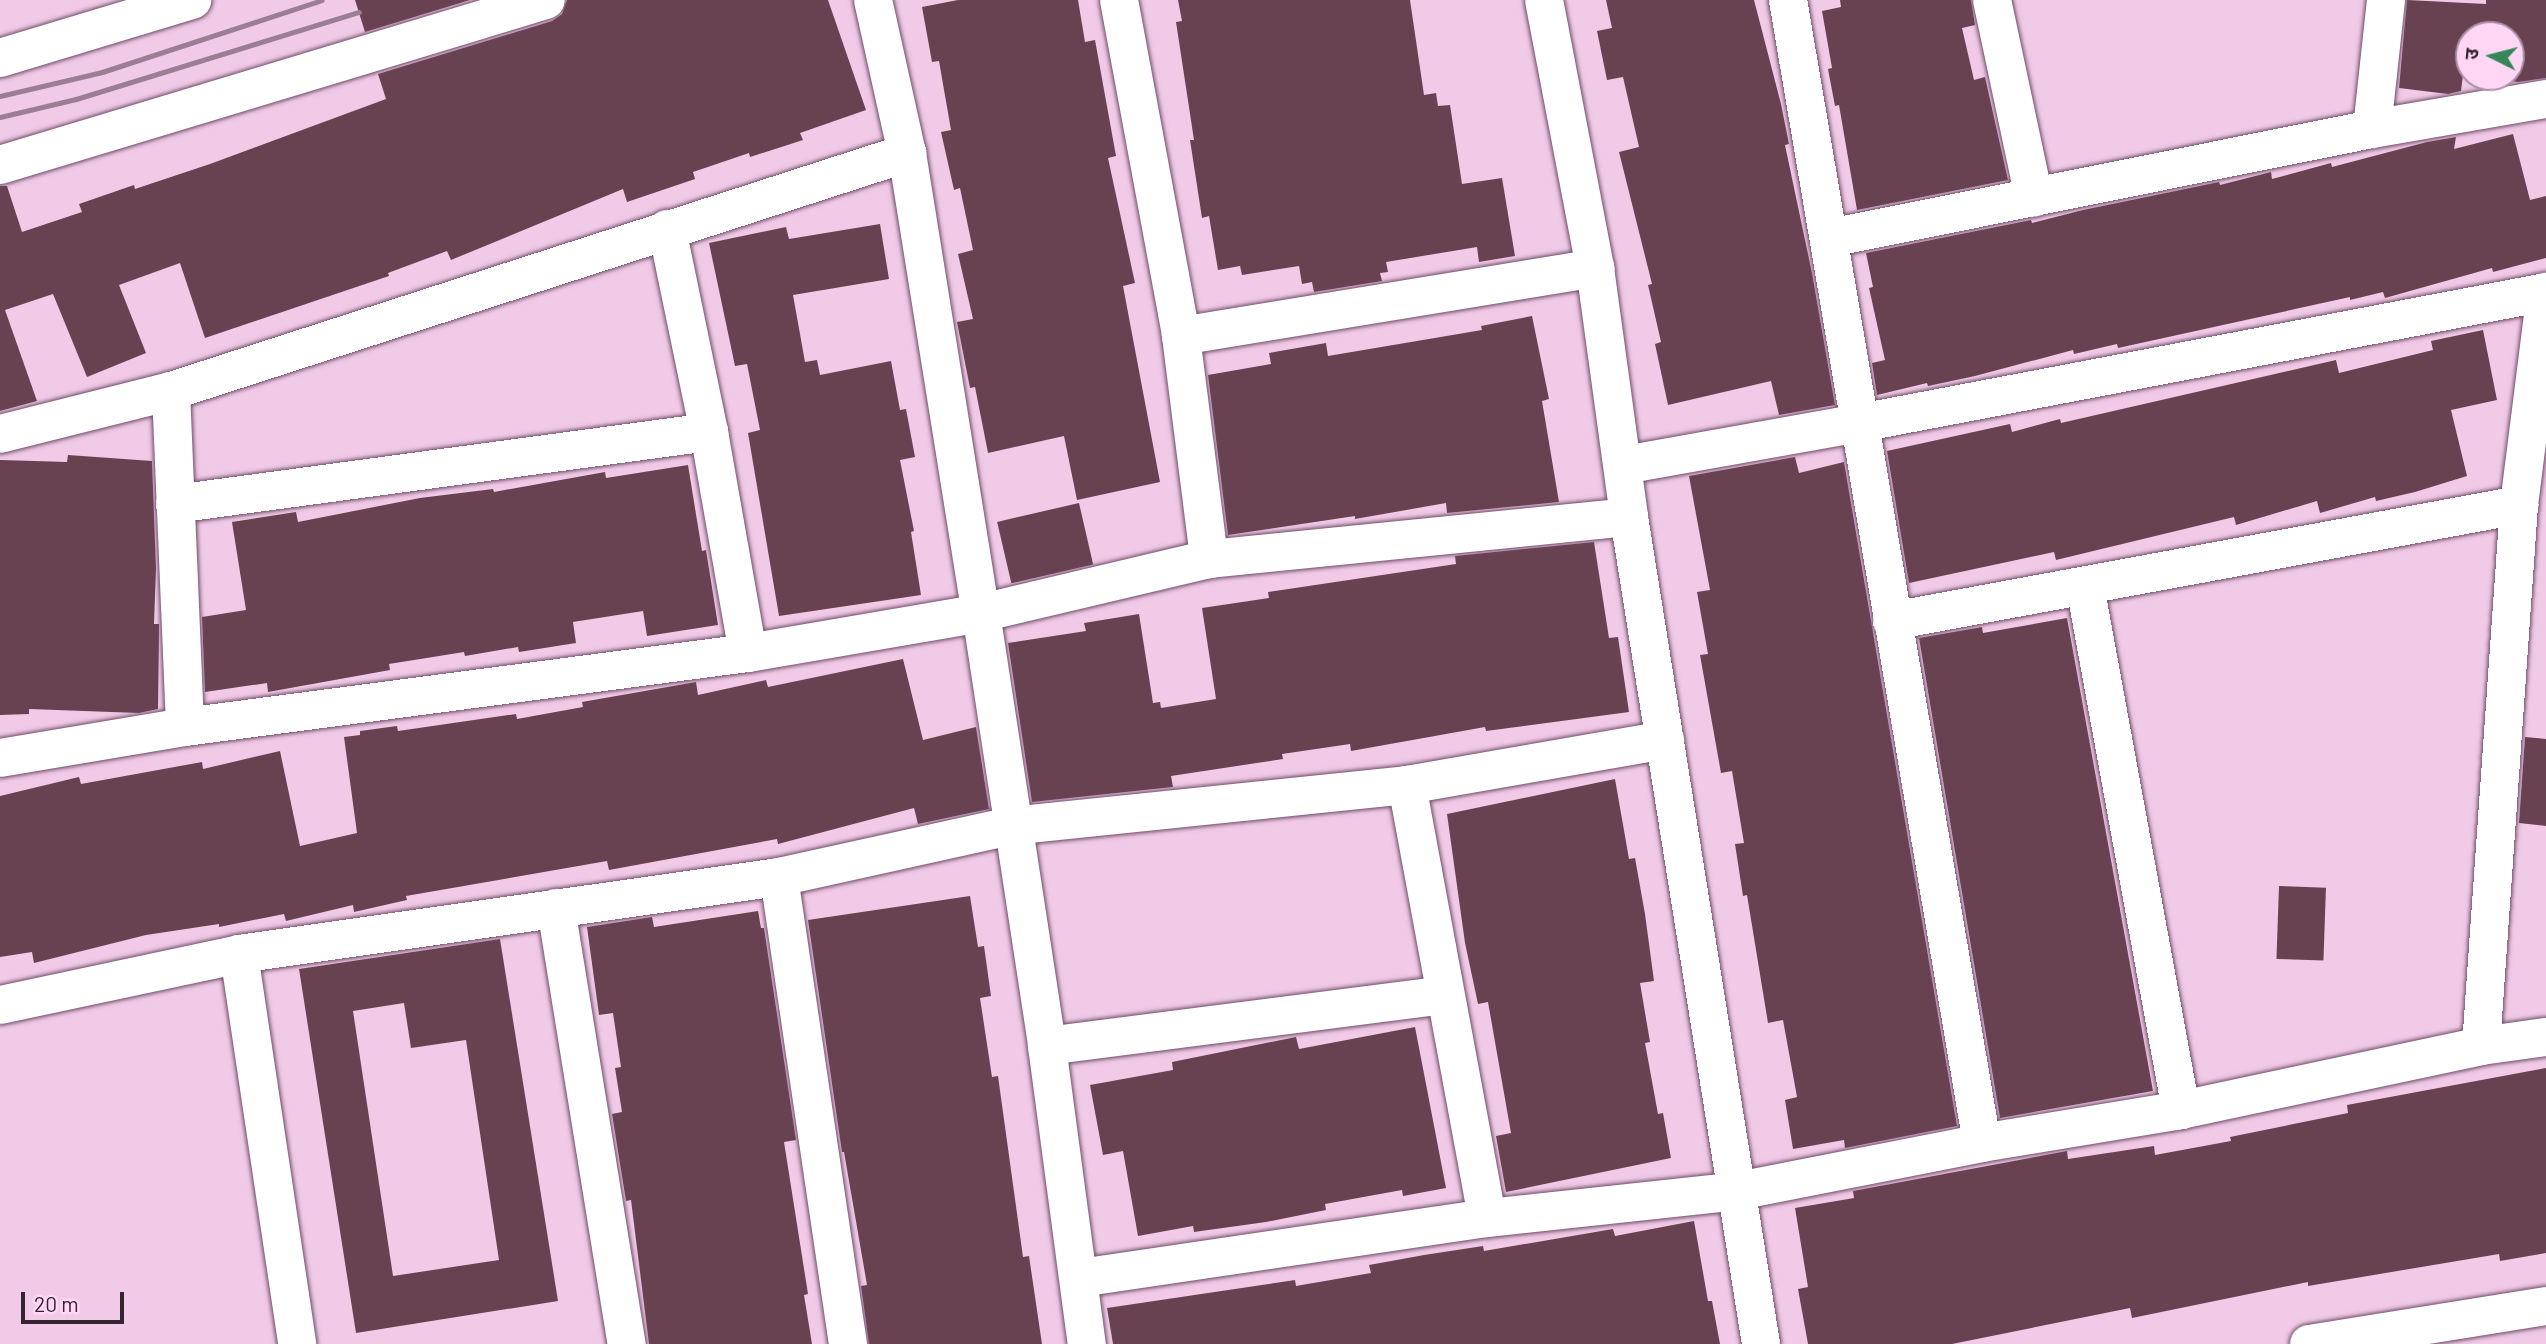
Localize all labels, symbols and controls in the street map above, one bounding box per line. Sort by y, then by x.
north arrow [2455,21,2525,91]
text: उ [2459,47,2483,61]
scale bar [24,1278,128,1322]
text: 20 m [34,1291,79,1316]

